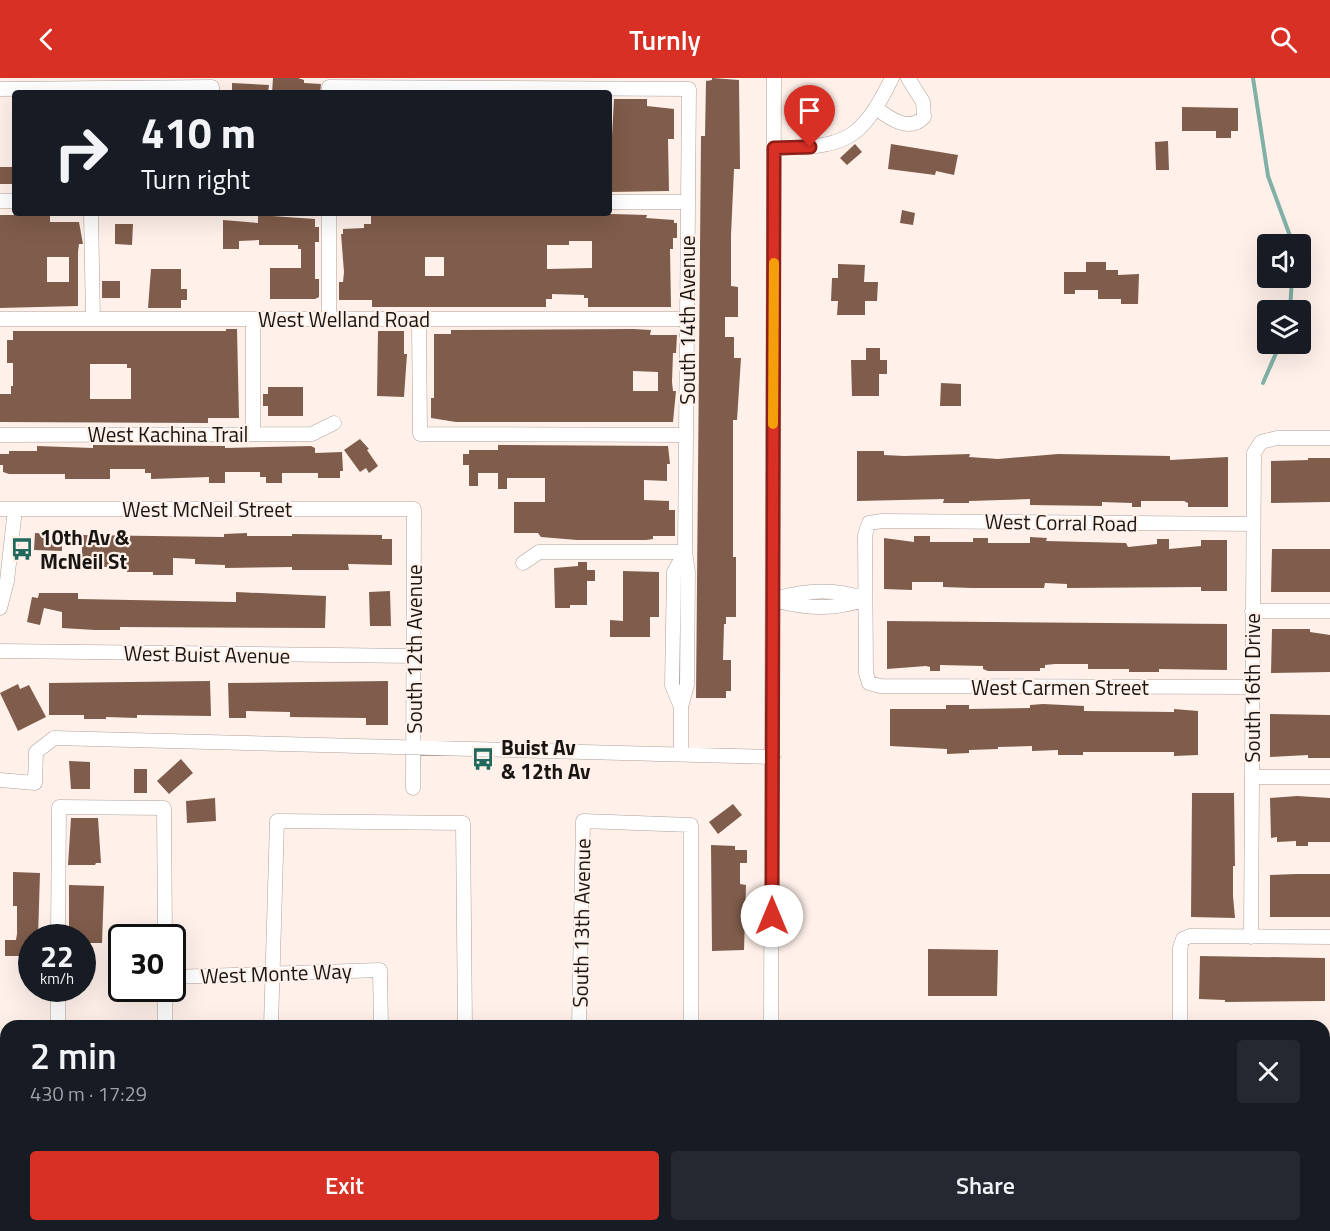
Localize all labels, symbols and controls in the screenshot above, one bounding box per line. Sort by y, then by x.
text: Turnly [629,19,701,60]
icon: back [30,23,63,56]
icon: search [1267,23,1300,56]
pin [784,85,835,147]
icon: arrive [793,94,826,127]
text: 410 m [141,100,256,164]
icon: right [42,114,120,192]
text: Turn right [141,158,250,199]
map controls [1257,234,1311,354]
button: sound [1257,234,1311,288]
street label: South 14th Avenue [671,235,703,405]
button: layers [1257,300,1311,354]
street label: West Welland Road [258,303,430,335]
street label: West Kachina Trail [88,418,248,450]
street label: West McNeil Street [122,493,293,525]
street label: West Corral Road [984,505,1138,539]
place label: 10th Av & McNeil St [40,521,130,577]
bus stop icon: 10th Av & McNeil St [9,536,35,562]
street label: South 12th Avenue [398,564,430,734]
street label: South 16th Drive [1236,613,1268,763]
street label: West Buist Avenue [123,637,291,671]
street label: West Carmen Street [971,671,1150,703]
place label: Buist Av & 12th Av [501,731,591,787]
bus stop icon: Buist Av & 12th Av [470,746,496,772]
street label: South 13th Avenue [564,838,598,1008]
position arrow [740,884,804,948]
speed limit sign: 30 [108,924,186,1002]
text: 22 [40,933,74,979]
street label: West Monte Way [200,954,352,992]
text: km/h [40,967,74,990]
text: 2 min [30,1028,117,1083]
button: close [1237,1040,1300,1103]
text: 430 m · 17:29 [30,1078,147,1109]
button: Exit [30,1151,659,1220]
button: Share [671,1151,1300,1220]

